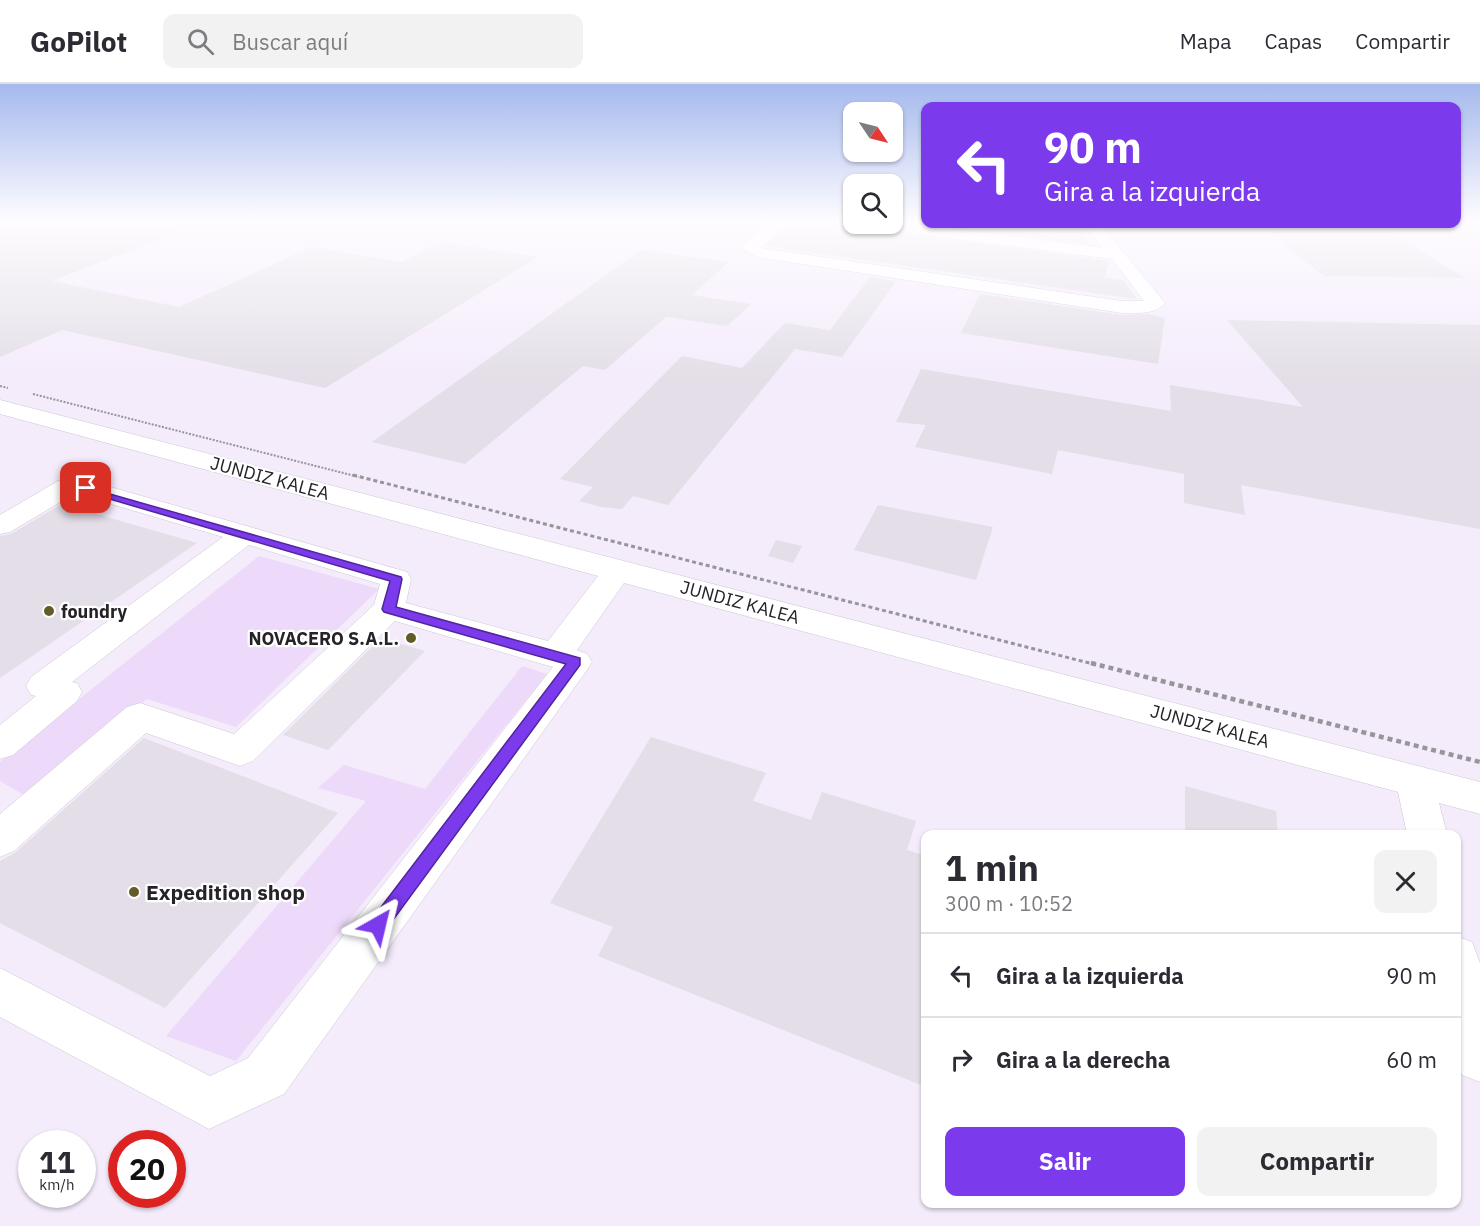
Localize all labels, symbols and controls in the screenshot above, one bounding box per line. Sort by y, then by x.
search box [163,14,583,68]
text: GoPilot [30,23,127,60]
icon: search [184,25,217,58]
text: Buscar aquí [232,27,348,56]
text: Mapa [1180,27,1231,55]
text: Capas [1264,27,1322,55]
text: Compartir [1355,27,1450,55]
north arrow [843,102,903,162]
map controls [843,102,903,234]
text: 90 m [1044,120,1142,175]
icon: left [945,126,1023,204]
text: Gira a la izquierda [1044,173,1260,208]
button: search [843,174,903,234]
street label: JUNDIZ KALEA [208,451,332,505]
pin [60,462,111,513]
icon: arrive [69,471,102,504]
street label: JUNDIZ KALEA [678,575,802,629]
place label: foundry [61,600,127,623]
marker: foundry [42,604,56,618]
place label: NOVACERO S.A.L. [249,627,399,650]
marker: NOVACERO S.A.L. [404,631,418,645]
street label: JUNDIZ KALEA [1148,699,1272,753]
text: 1 min [945,844,1039,891]
button: close [1374,850,1437,913]
place label: Expedition shop [146,878,305,906]
marker: Expedition shop [127,885,141,899]
text: 300 m · 10:52 [945,890,1073,917]
position arrow [346,893,410,957]
icon: left [945,959,978,992]
text: Gira a la izquierda [996,961,1184,990]
text: 90 m [1386,961,1437,990]
icon: right [945,1043,978,1076]
text: Gira a la derecha [996,1045,1170,1074]
text: 60 m [1386,1045,1437,1074]
button: Salir [945,1127,1185,1196]
button: Compartir [1197,1127,1437,1196]
speed limit sign: 20 [108,1130,186,1208]
text: 11 [39,1142,75,1181]
text: km/h [39,1175,75,1194]

